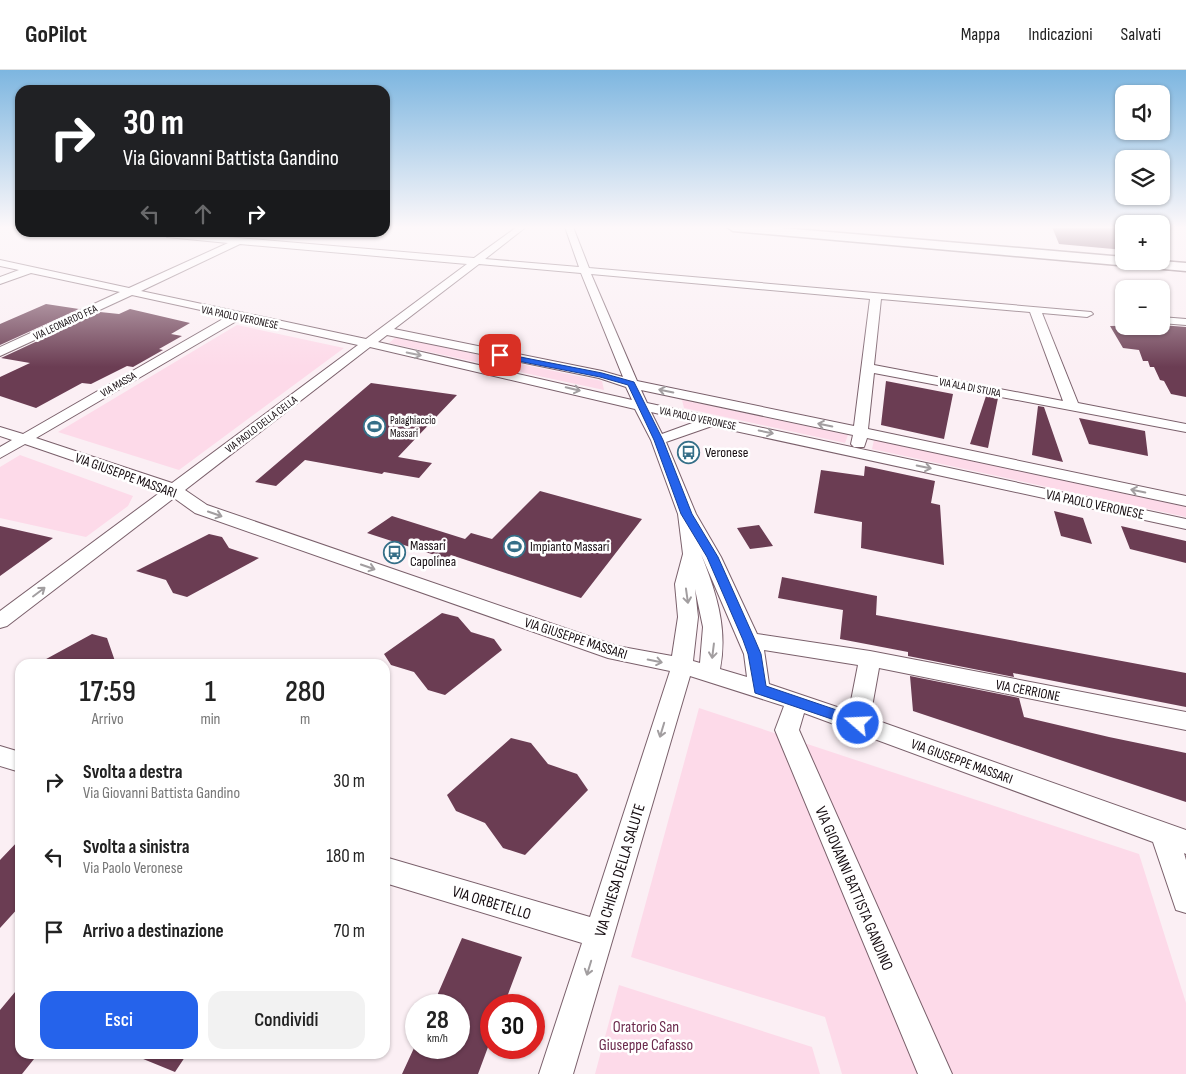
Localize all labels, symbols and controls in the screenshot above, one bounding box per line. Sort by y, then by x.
text: GoPilot [25,20,87,49]
text: Mappa [961,24,1000,45]
text: Indicazioni [1028,24,1093,45]
text: Salvati [1121,24,1161,45]
map controls [1115,85,1170,335]
button: sound [1115,85,1170,140]
text: 30 m [123,102,184,145]
icon: right [40,105,105,170]
text: Via Giovanni Battista Gandino [123,145,339,172]
button: layers [1115,150,1170,205]
icon: left [136,200,164,228]
icon: ahead [189,200,217,228]
icon: right [242,200,270,228]
button: + [1115,215,1170,270]
button: − [1115,280,1170,335]
street label: VIA LEONARDO FEA [31,302,99,343]
street label: VIA PAOLO VERONESE [200,303,280,332]
pin [479,334,521,376]
icon: arrive [486,341,514,369]
one-way arrow [406,350,422,359]
street label: VIA MASSA [98,369,139,400]
street label: VIA ALA DI STURA [938,375,1002,400]
one-way arrow [564,385,580,394]
one-way arrow [659,386,675,395]
street label: VIA PAOLO DELLA CELLA [223,393,300,456]
street label: VIA PAOLO VERONESE [658,404,738,433]
sports icon: Palaghiaccio Massari [362,414,386,438]
place label: Palaghiaccio Massari [390,414,436,440]
one-way arrow [818,420,834,429]
one-way arrow [757,428,773,437]
bus stop icon: Veronese [677,440,701,464]
place label: Veronese [705,444,748,461]
street label: VIA GIUSEPPE MASSARI [73,449,179,502]
one-way arrow [916,463,932,472]
street label: VIA PAOLO VERONESE [1044,486,1146,523]
one-way arrow [1131,486,1147,495]
one-way arrow [207,510,222,519]
sports icon: Impianto Massari [502,534,526,558]
place label: Massari Capolinea [410,537,456,570]
place label: Impianto Massari [530,538,609,555]
bus stop icon: Massari Capolinea [382,541,406,565]
one-way arrow [360,563,376,572]
one-way arrow [32,587,46,597]
one-way arrow [682,588,692,604]
street label: VIA GIUSEPPE MASSARI [522,614,629,663]
one-way arrow [708,643,718,659]
one-way arrow [647,657,663,666]
text: 17:59 [80,674,136,710]
text: 1 [205,674,216,710]
text: 280 [285,674,325,710]
street label: VIA CERRIONE [994,676,1062,705]
position arrow [831,696,883,748]
text: Arrivo [92,710,124,729]
text: min [200,710,220,729]
text: m [300,710,310,729]
one-way arrow [657,721,667,737]
street label: VIA GIUSEPPE MASSARI [909,735,1015,788]
text: Svolta a destra [83,761,183,784]
icon: right [40,768,68,796]
text: 30 m [333,770,365,793]
text: Via Giovanni Battista Gandino [83,784,240,803]
street label: VIA CHIESA DELLA SALUTE [591,802,650,939]
street label: VIA GIOVANNI BATTISTA GANDINO [810,804,897,974]
text: Svolta a sinistra [83,836,190,859]
icon: left [40,843,68,871]
text: 180 m [326,845,365,868]
text: Via Paolo Veronese [83,859,183,878]
street label: VIA ORBETELLO [450,882,533,924]
icon: arrive [40,918,68,946]
text: Arrivo a destinazione [83,920,224,943]
text: 70 m [334,920,365,943]
one-way arrow [584,960,593,976]
button: Esci [40,991,198,1049]
button: Condividi [208,991,365,1049]
speed limit sign: 30 [480,994,545,1059]
text: 28 [426,1005,449,1036]
park label: Oratorio San Giuseppe Cafasso [599,1018,693,1055]
text: km/h [427,1031,448,1046]

